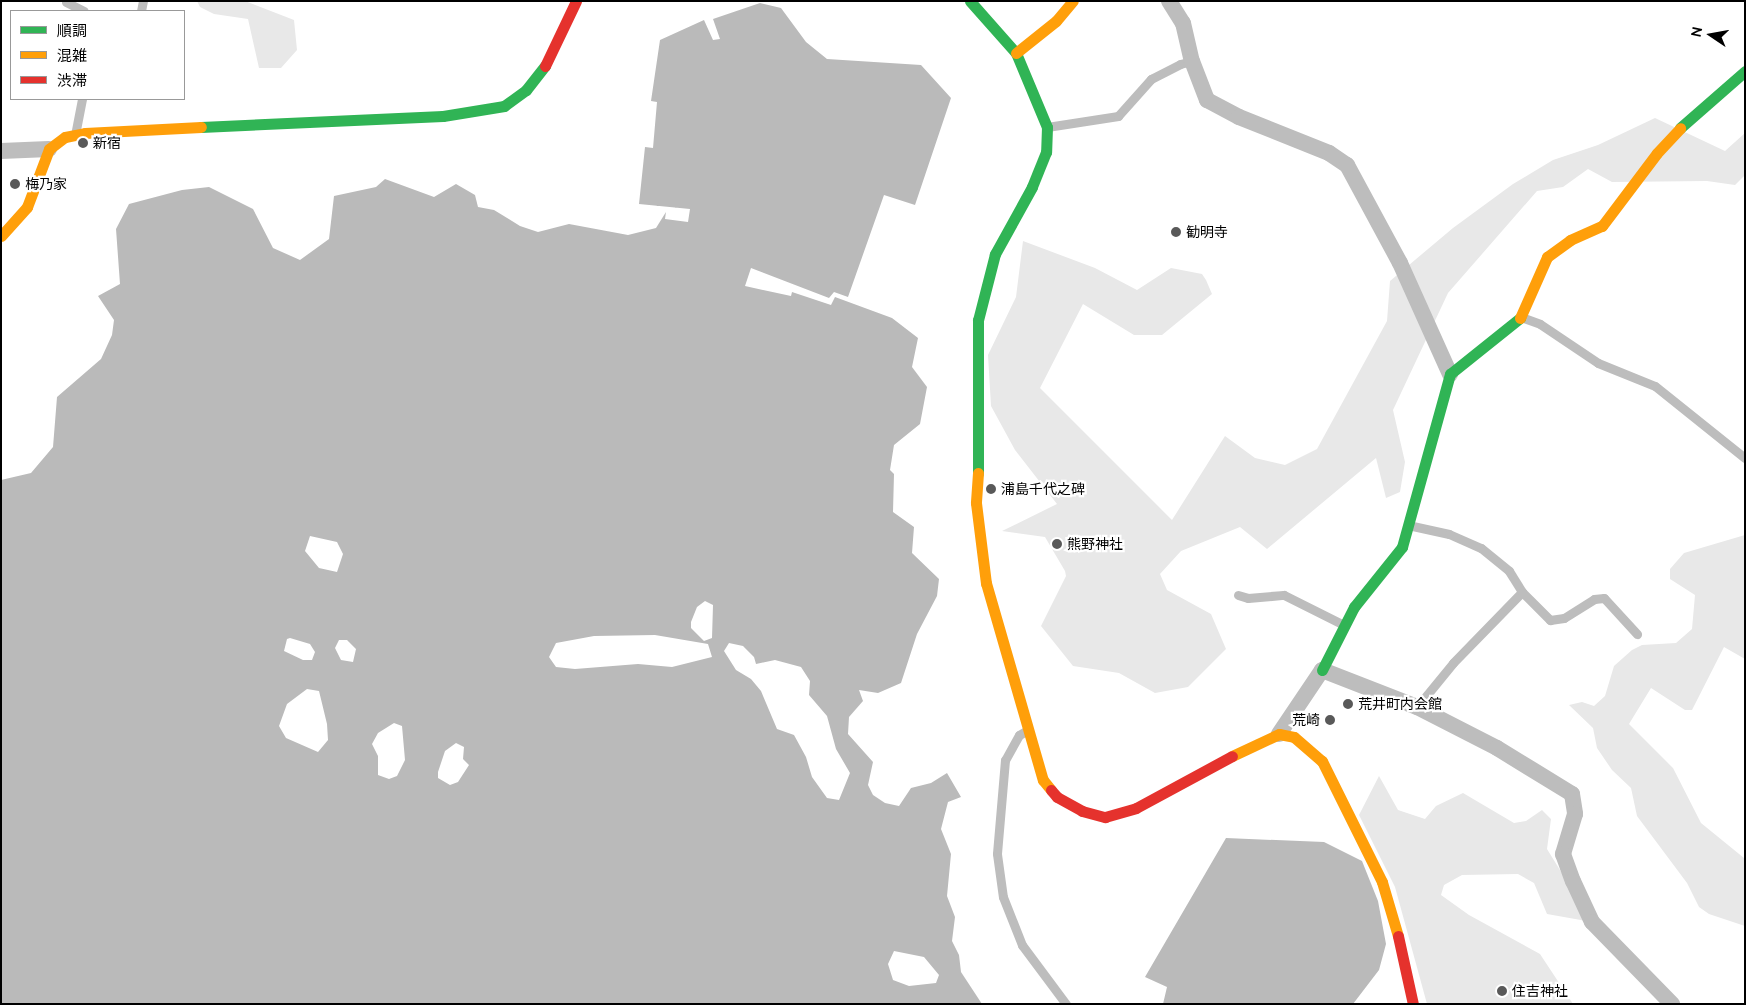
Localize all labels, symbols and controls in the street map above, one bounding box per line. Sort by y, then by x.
legend [10,10,185,100]
north arrow [1686,10,1736,60]
text: 順調 [57,22,87,39]
text: N [1687,25,1705,39]
text: 混雑 [57,47,87,64]
text: 渋滞 [57,72,87,89]
place label: 新宿 [93,135,121,151]
marker: 新宿 [77,137,89,149]
place label: 梅乃家 [25,176,67,192]
marker: 梅乃家 [9,178,21,190]
place label: 勧明寺 [1186,224,1228,240]
marker: 勧明寺 [1170,226,1182,238]
place label: 浦島千代之碑 [1001,481,1085,497]
marker: 浦島千代之碑 [985,483,997,495]
place label: 熊野神社 [1067,536,1123,552]
marker: 熊野神社 [1051,538,1063,550]
place label: 荒井町内会館 [1358,696,1442,712]
marker: 荒井町内会館 [1342,698,1354,710]
place label: 荒崎 [1292,712,1320,728]
marker: 荒崎 [1324,714,1336,726]
place label: 住吉神社 [1512,983,1568,999]
marker: 住吉神社 [1496,985,1508,997]

